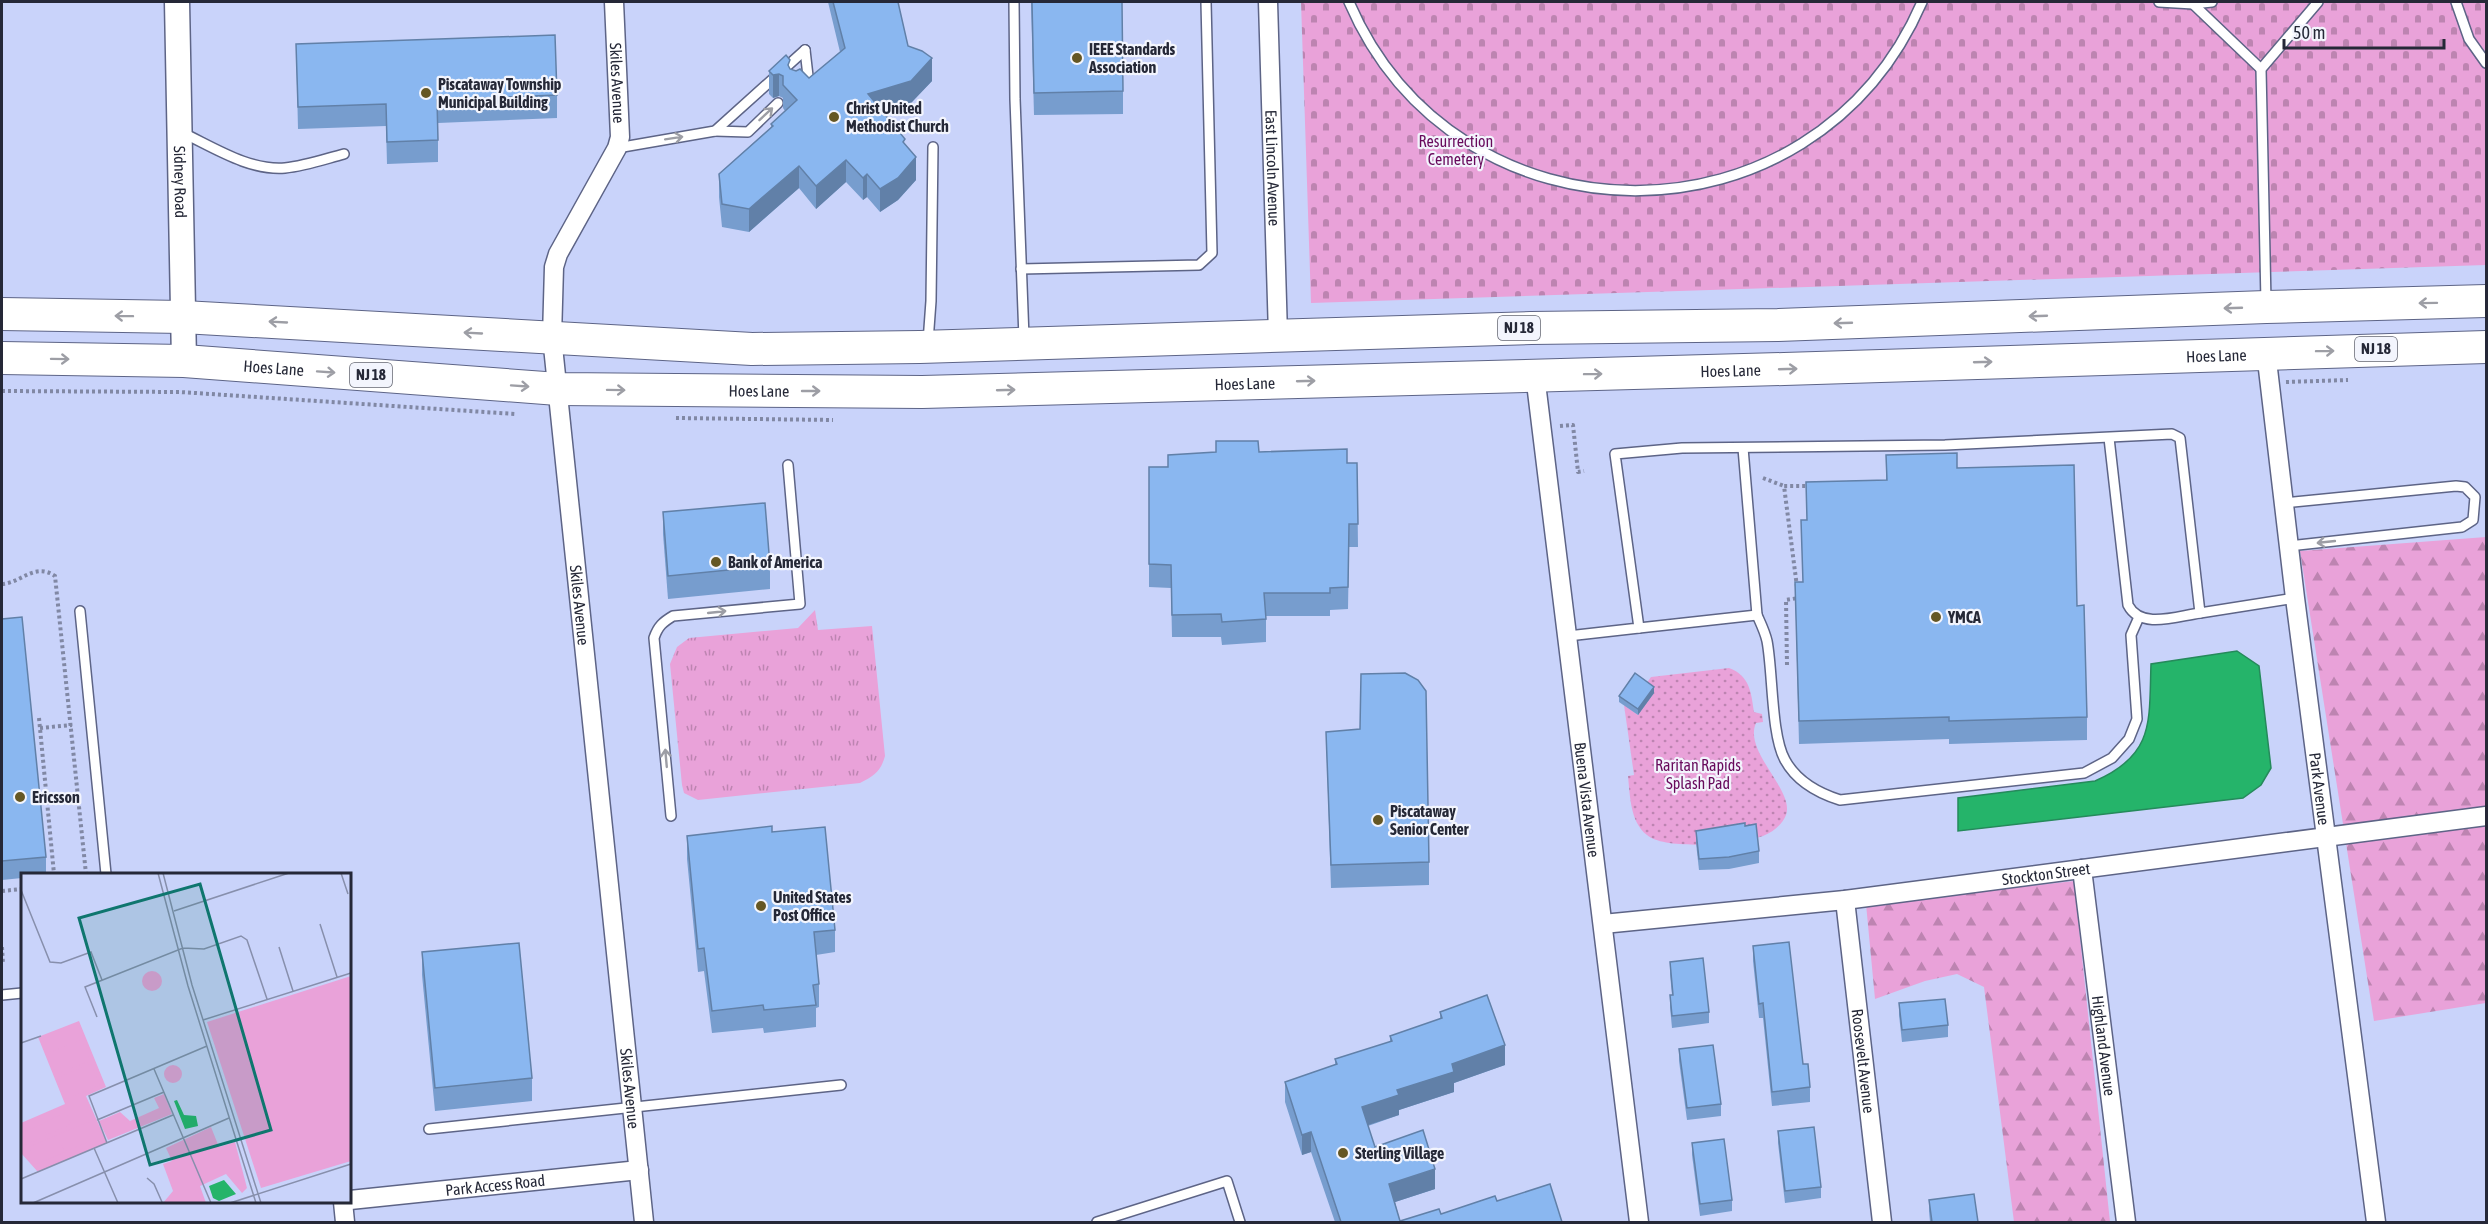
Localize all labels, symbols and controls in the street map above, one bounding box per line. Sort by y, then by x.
scale bar [2284,12,2444,50]
text: 50 m [2293,22,2325,43]
place label: IEEE Standards Association [1088,40,1176,76]
street label: Skiles Avenue [607,42,628,124]
marker: IEEE Standards Association [1070,51,1084,65]
place label: Piscataway Township Municipal Building [438,75,562,111]
marker: Piscataway Township Municipal Building [419,86,433,100]
place label: Christ United Methodist Church [846,99,949,135]
one-way arrow [759,107,774,121]
street label: East Lincoln Avenue [1262,109,1284,226]
marker: Christ United Methodist Church [827,110,841,124]
one-way arrow [664,132,684,143]
park label: Resurrection Cemetery [1419,132,1493,169]
street label: Sidney Road [170,146,190,218]
one-way arrow [2419,297,2439,309]
one-way arrow [2224,303,2244,314]
one-way arrow [115,310,135,322]
one-way arrow [2029,310,2049,321]
road number: NJ 18 [1498,316,1540,340]
one-way arrow [268,317,288,328]
one-way arrow [1834,317,1854,329]
one-way arrow [463,327,483,338]
road number: NJ 18 [2355,337,2397,361]
one-way arrow [2314,345,2334,356]
street label: Hoes Lane [2186,346,2247,365]
one-way arrow [49,353,69,365]
street label: Hoes Lane [243,356,305,379]
one-way arrow [1973,356,1993,368]
street label: Hoes Lane [1700,361,1761,380]
road number: NJ 18 [350,363,392,387]
one-way arrow [1778,363,1798,375]
one-way arrow [315,367,335,378]
one-way arrow [1583,368,1603,380]
street label: Hoes Lane [1214,374,1275,393]
one-way arrow [1295,376,1315,387]
one-way arrow [510,381,530,392]
street label: Hoes Lane [729,381,789,400]
one-way arrow [606,384,626,395]
one-way arrow [996,384,1016,395]
one-way arrow [801,385,821,397]
one-way arrow [2317,537,2337,548]
place label: Bank of America [728,553,823,571]
marker: Bank of America [709,555,723,569]
street label: Skiles Avenue [567,564,593,646]
one-way arrow [706,606,726,617]
place label: YMCA [1947,608,1981,626]
marker: YMCA [1929,610,1943,624]
street label: Buena Vista Avenue [1571,741,1603,858]
one-way arrow [660,749,671,769]
street label: Park Avenue [2306,751,2333,826]
park label: Raritan Rapids Splash Pad [1655,756,1741,793]
place label: Ericsson [32,788,80,806]
marker: Ericsson [13,790,27,804]
place label: Piscataway Senior Center [1390,802,1469,838]
marker: Piscataway Senior Center [1371,813,1385,827]
street label: Stockton Street [2001,859,2092,888]
inset map [21,873,351,1203]
place label: United States Post Office [773,888,852,924]
marker: United States Post Office [754,899,768,913]
street label: Highland Avenue [2089,994,2119,1097]
street label: Roosevelt Avenue [1849,1008,1878,1114]
street label: Skiles Avenue [617,1047,643,1129]
place label: Sterling Village [1355,1144,1444,1162]
marker: Sterling Village [1336,1146,1350,1160]
street label: Park Access Road [445,1171,546,1199]

